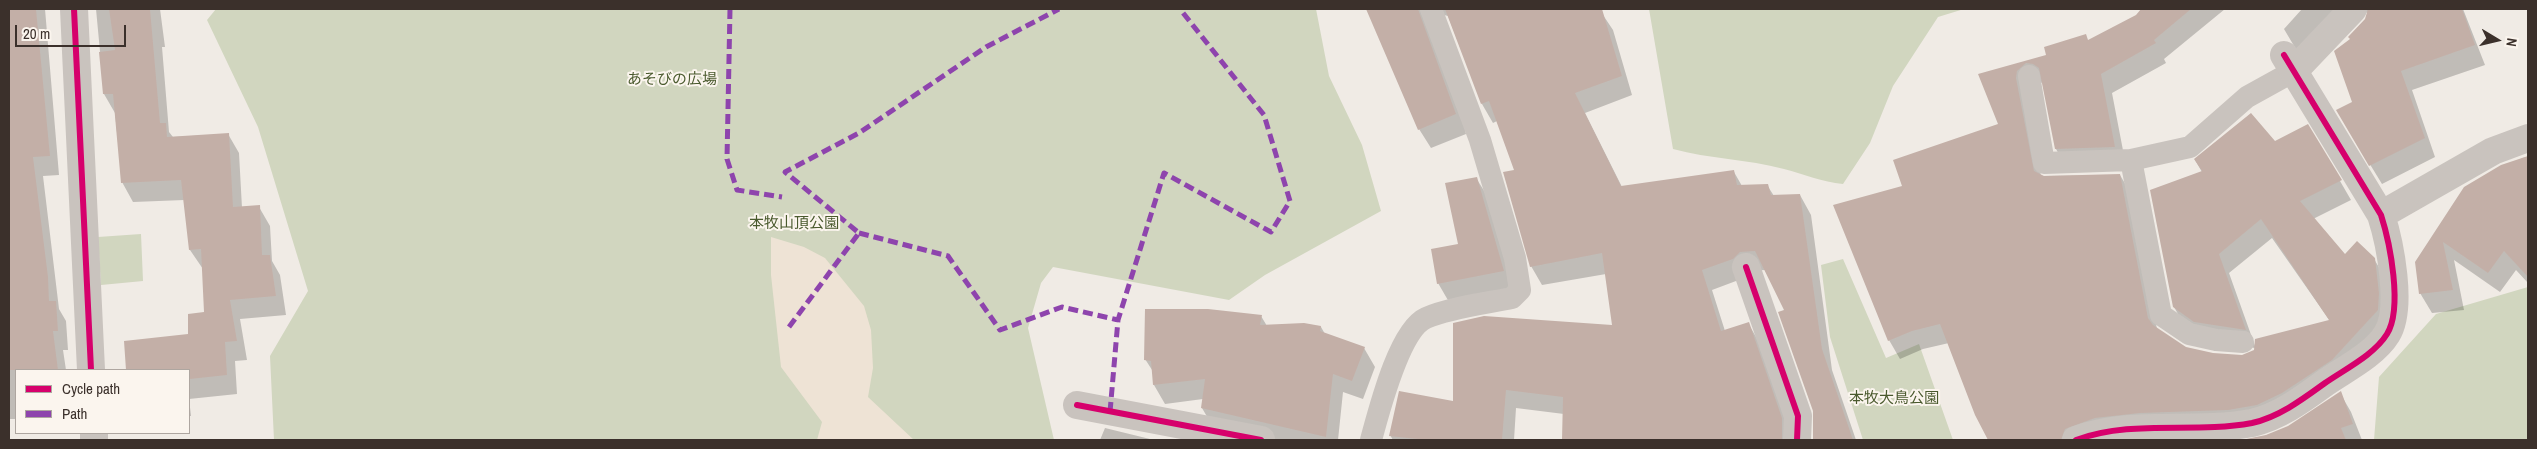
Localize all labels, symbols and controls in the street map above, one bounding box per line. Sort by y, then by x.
scale bar [18,15,129,47]
north arrow [2472,15,2522,65]
text: 20 m [23,23,50,44]
text: N [2502,37,2521,48]
park label: あそびの広場 [627,71,717,89]
park label: 本牧山頂公園 [749,215,839,233]
legend [15,369,190,434]
text: Cycle path [62,378,120,399]
park label: 本牧大鳥公園 [1849,390,1939,408]
text: Path [62,403,87,424]

